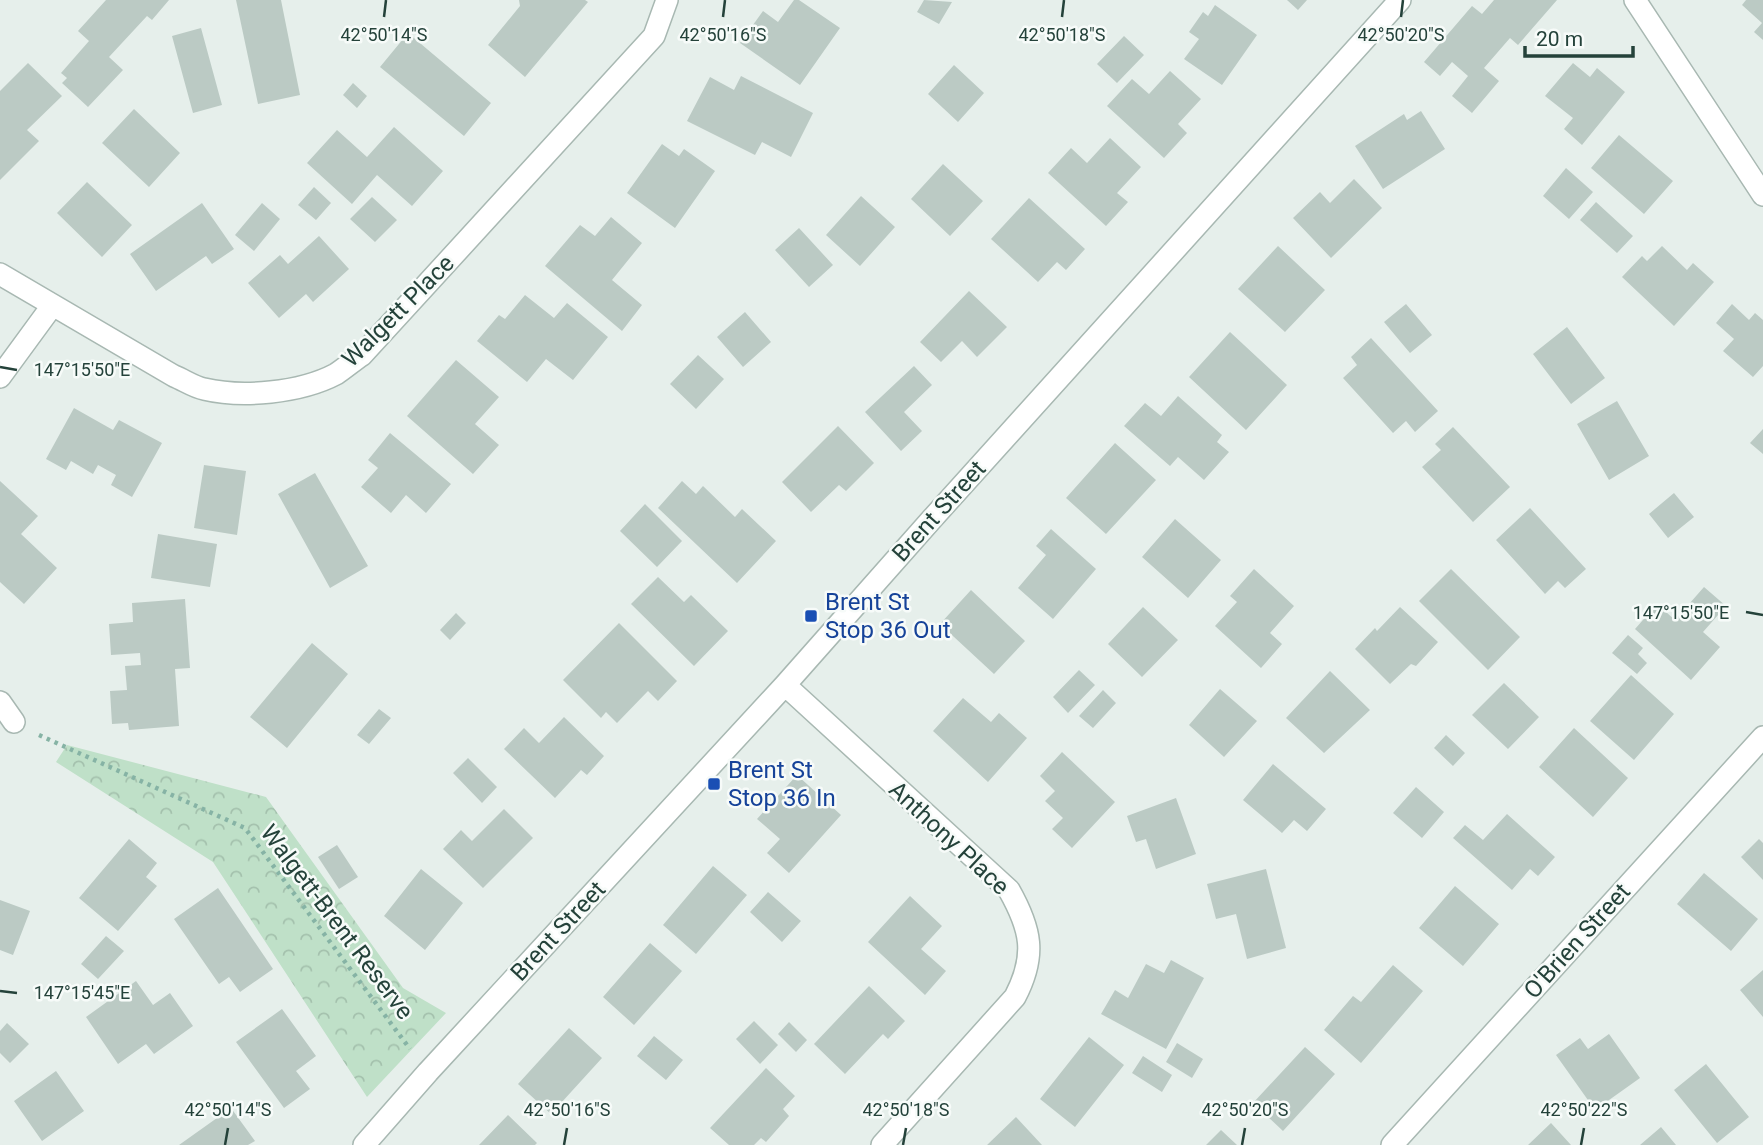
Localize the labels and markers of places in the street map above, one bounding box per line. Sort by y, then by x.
place label: Brent St Stop 36 Out [825,588,951,644]
marker: Brent St Stop 36 Out [803,608,819,624]
place label: Brent St Stop 36 In [728,756,836,812]
marker: Brent St Stop 36 In [706,776,722,792]

